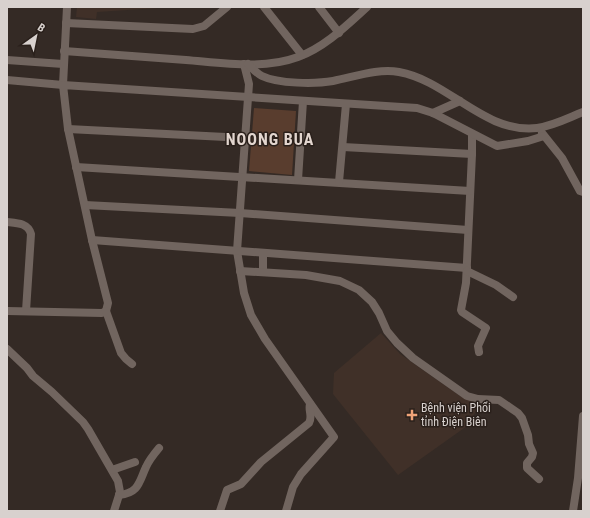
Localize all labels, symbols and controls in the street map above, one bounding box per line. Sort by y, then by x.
north arrow [16,16,56,56]
text: B [35,21,47,35]
district label: NOONG BUA [226,130,314,149]
place label: Bệnh viện Phổi tỉnh Điện Biên [421,401,491,429]
marker: Bệnh viện Phổi tỉnh Điện Biên [406,409,418,421]

